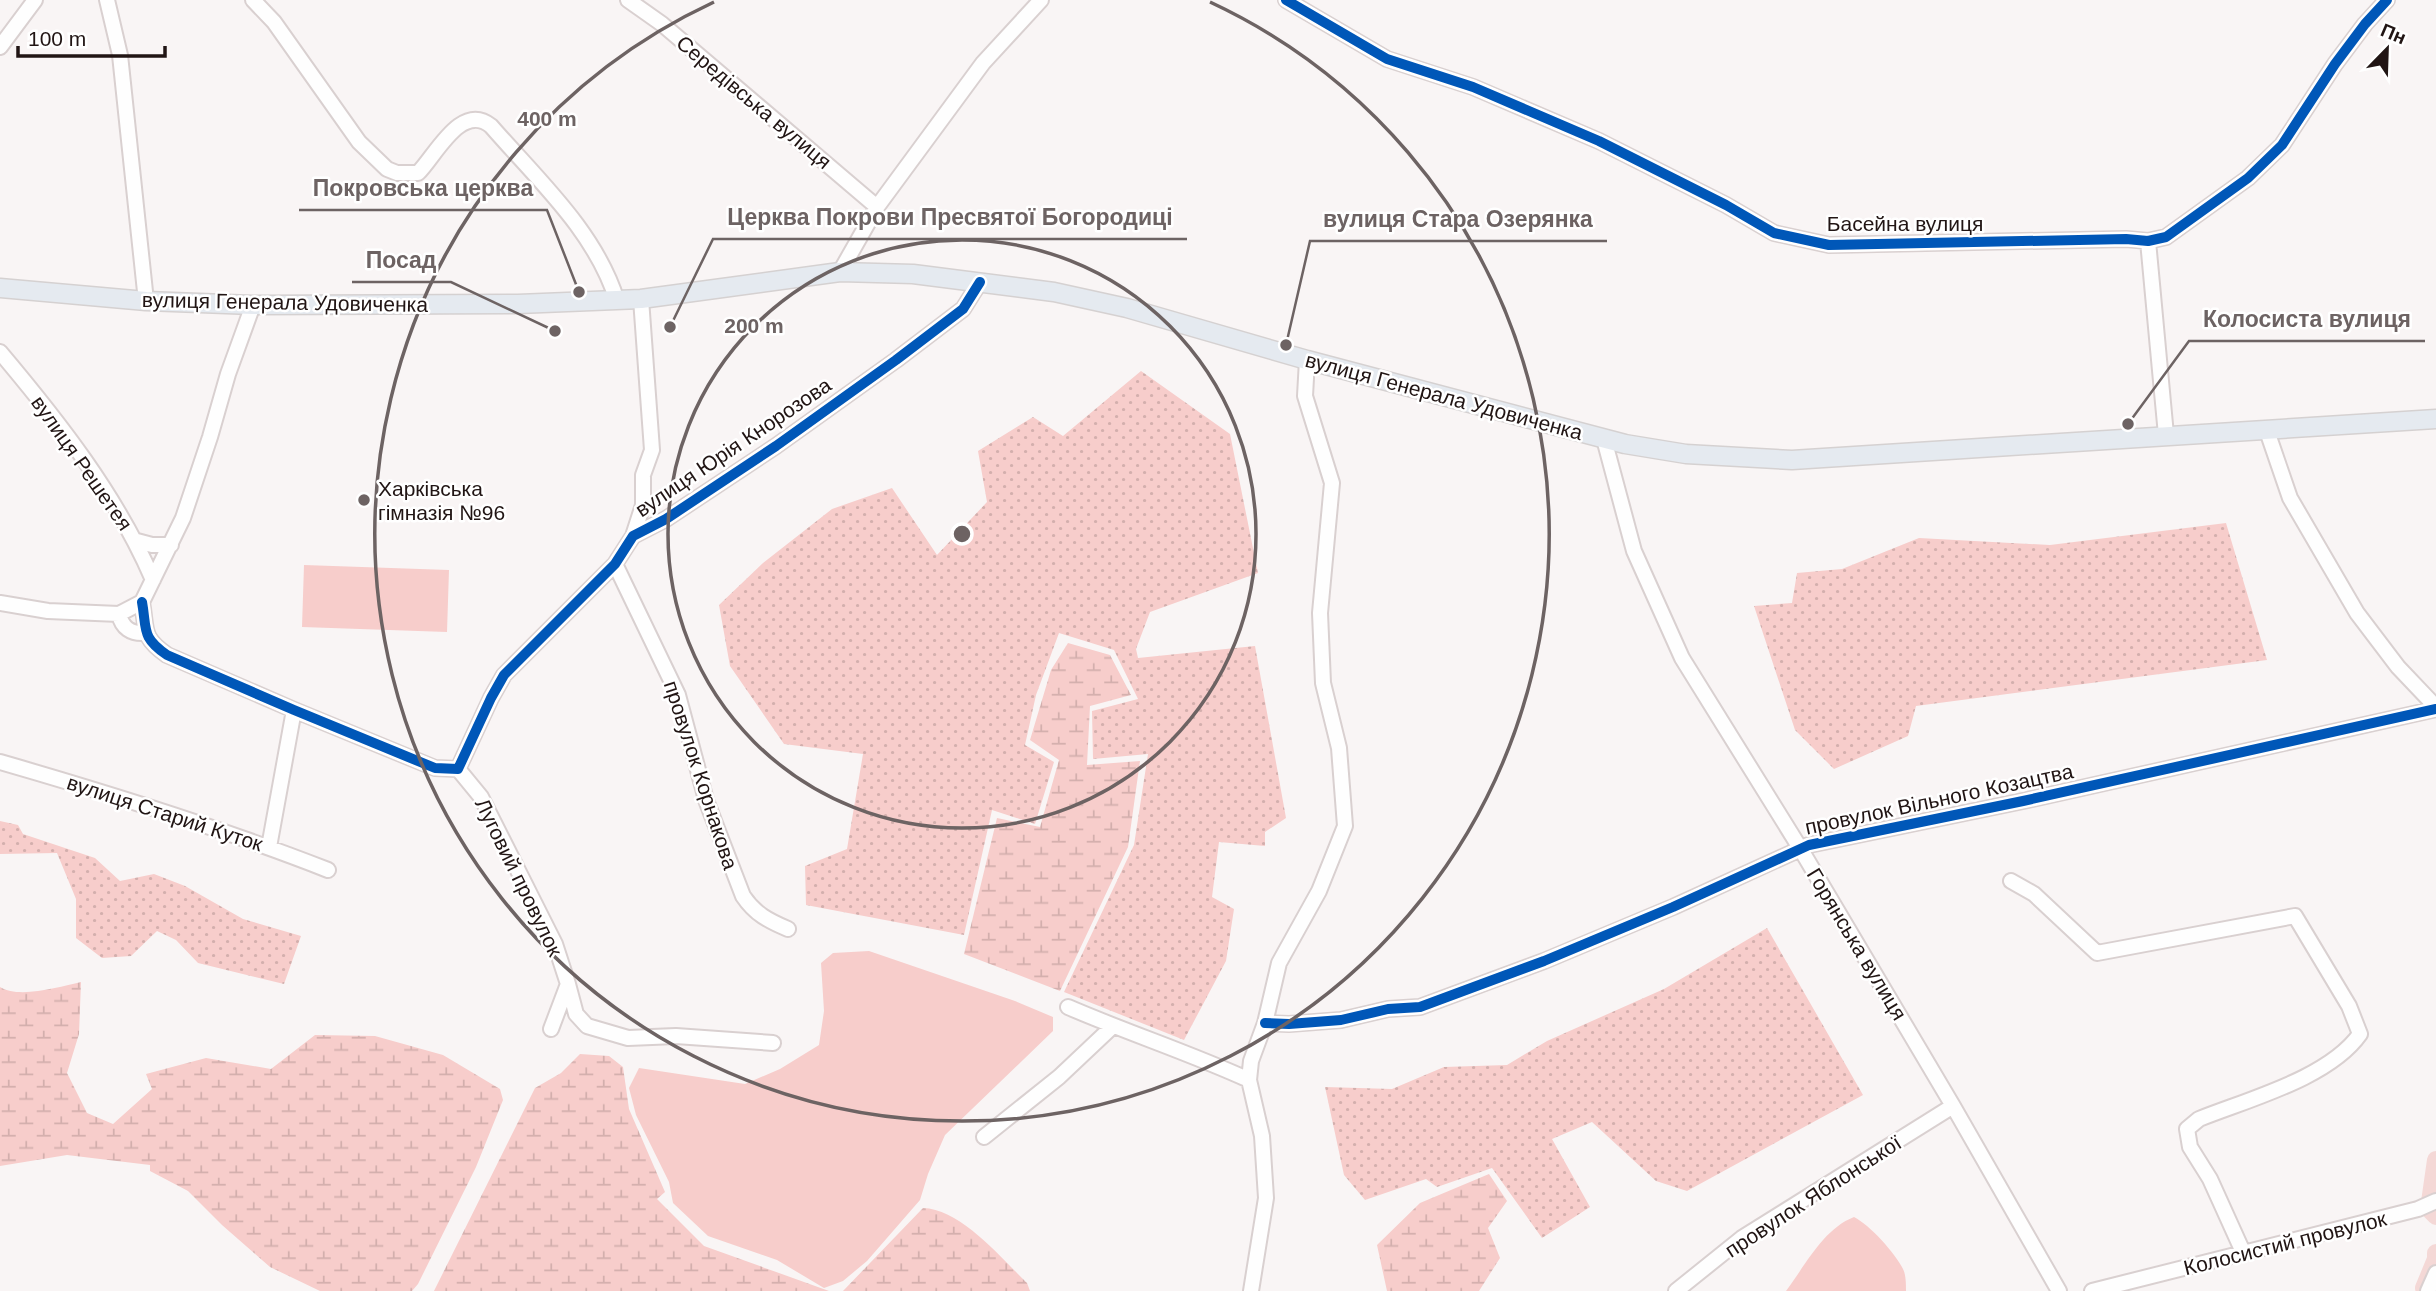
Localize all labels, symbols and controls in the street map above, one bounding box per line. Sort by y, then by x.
scale bar [18,14,164,58]
north arrow [2352,14,2422,84]
text: Пн [2378,19,2409,48]
text: 100 m [28,27,86,50]
street label: Середівська вулиця [672,31,836,173]
text: 400 m [517,107,577,130]
callout: Покровська церква [299,166,547,210]
text: Покровська церква [313,175,533,201]
callout: Церква Покрови Пресвятої Богородиці [713,195,1187,239]
callout: вулиця Стара Озерянка [1310,197,1607,241]
text: Церква Покрови Пресвятої Богородиці [727,204,1173,230]
text: вулиця Стара Озерянка [1323,206,1593,232]
street label: Басейна вулиця [1827,212,1983,235]
callout: Посад [352,238,451,282]
text: Посад [366,247,437,273]
street label: вулиця Генерала Удовиченка [142,288,429,316]
callout: Колосиста вулиця [2189,297,2425,341]
text: Колосиста вулиця [2203,306,2411,332]
text: 200 m [724,314,784,337]
street label: вулиця Генерала Удовиченка [1303,348,1585,444]
street label: вулиця Юрія Кнорозова [631,373,835,521]
street label: вулиця Решетея [27,391,137,535]
place label: Харківська гімназія №96 [378,477,505,524]
marker: Харківська гімназія №96 [356,492,372,508]
centre of rings [950,522,974,546]
street label: провулок Корнакова [660,678,743,873]
street label: провулок Вільного Козацтва [1803,759,2076,839]
street label: вулиця Старий Куток [64,771,266,856]
street label: Луговий провулок [471,794,568,960]
street label: Горянська вулиця [1803,864,1911,1024]
street label: провулок Яблонської [1721,1130,1905,1261]
street label: Колосистий провулок [2181,1206,2390,1279]

